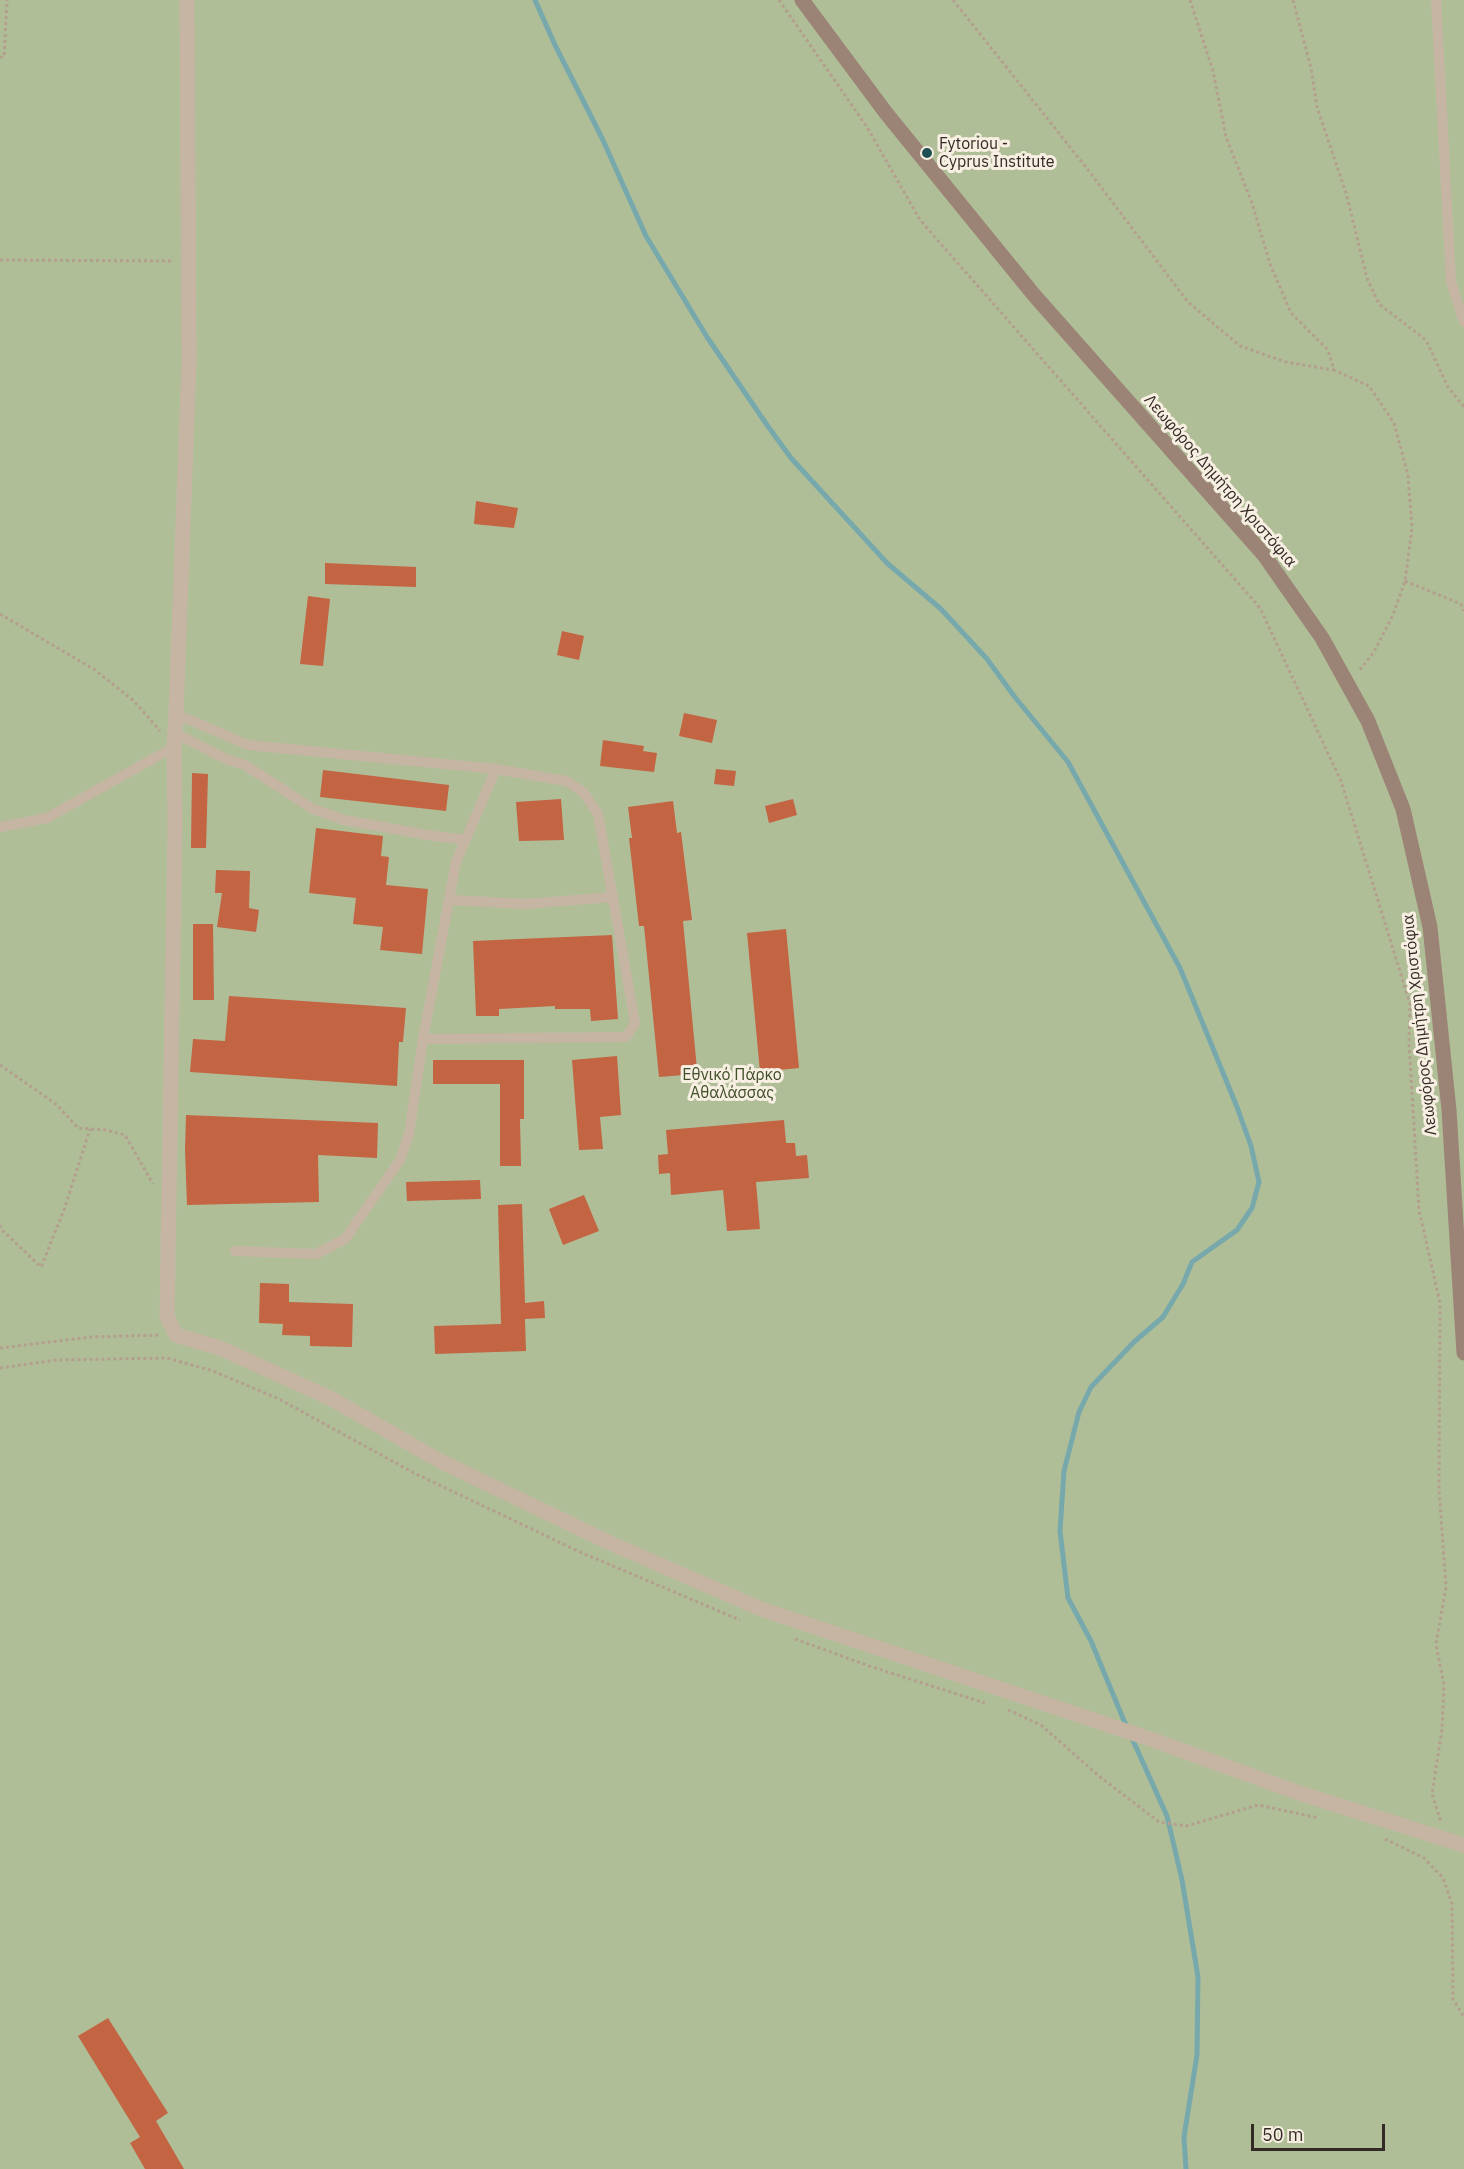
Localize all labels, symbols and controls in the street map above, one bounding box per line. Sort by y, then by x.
place label: Fytoriou - Cyprus Institute [939,134,1055,172]
marker: Fytoriou - Cyprus Institute [920,146,934,160]
street label: Λεωφόρος Δημήτρη Χριστόφια [1140,391,1300,571]
street label: Λεωφόρος Δημήτρη Χριστόφια [1399,913,1441,1137]
park label: Εθνικό Πάρκο Αθαλάσσας [682,1065,782,1103]
scale bar [1254,2112,1388,2150]
text: 50 m [1262,2123,1304,2146]

